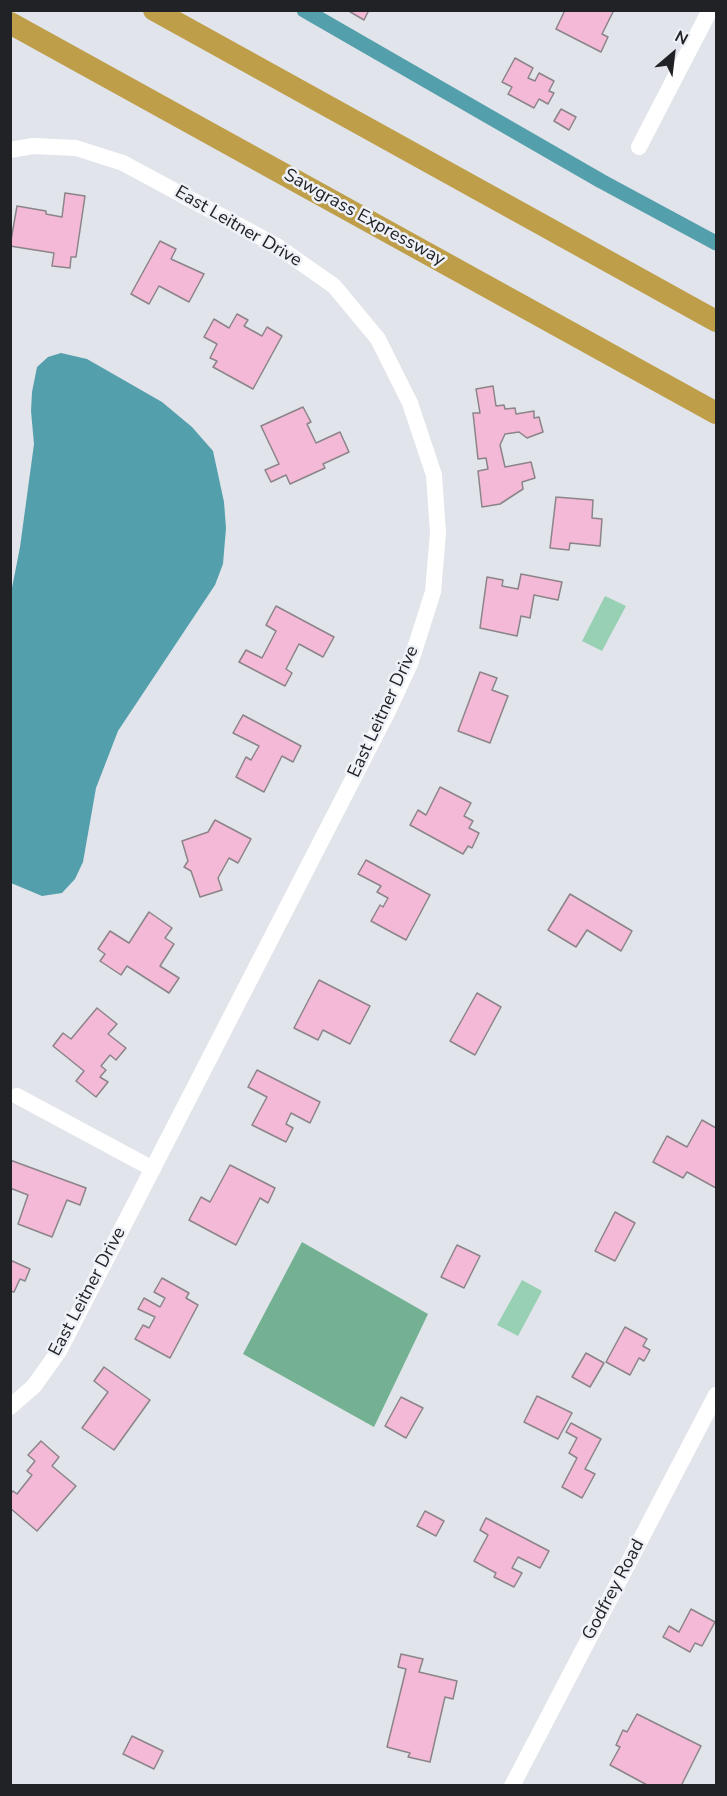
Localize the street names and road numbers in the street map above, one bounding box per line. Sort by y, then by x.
street label: Sawgrass Expressway [280,165,448,271]
street label: East Leitner Drive [171,182,305,272]
street label: East Leitner Drive [344,643,424,781]
street label: East Leitner Drive [45,1224,131,1360]
street label: Godfrey Road [578,1536,650,1644]

